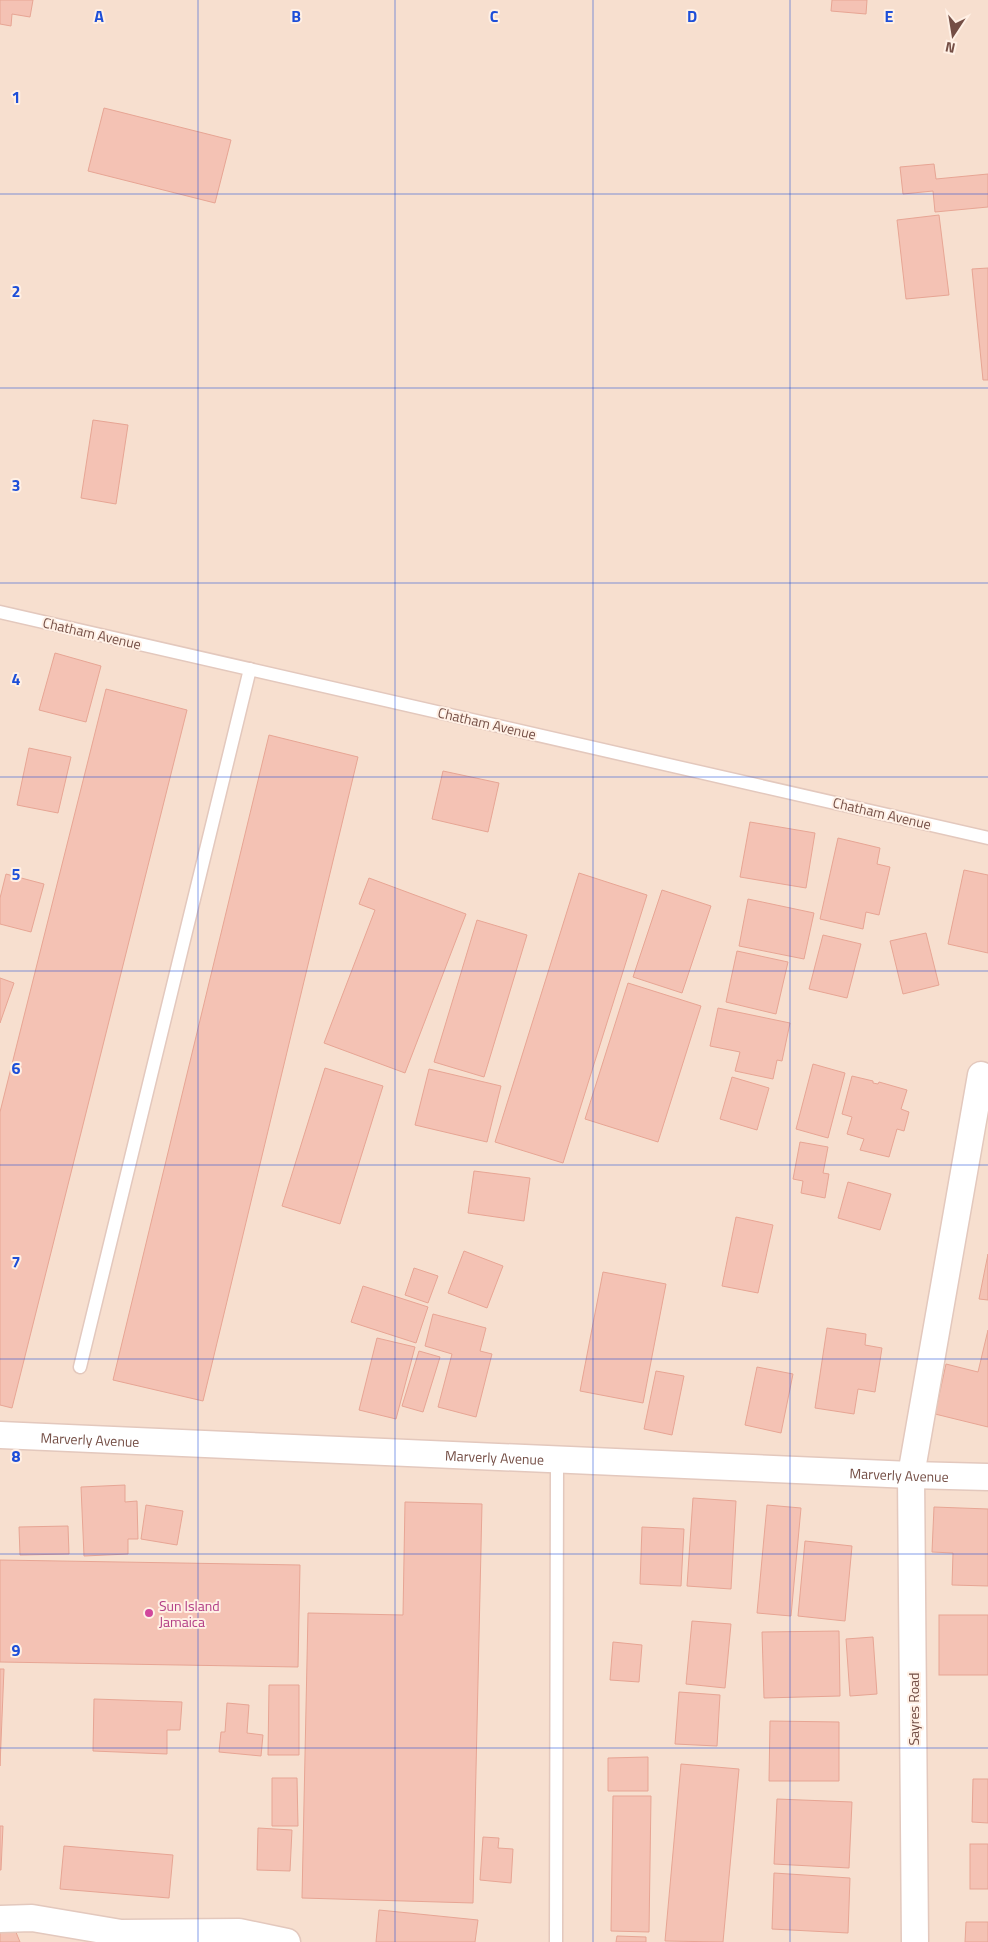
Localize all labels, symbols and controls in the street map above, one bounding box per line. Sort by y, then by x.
text: A [94,4,104,28]
text: B [291,4,301,28]
text: C [490,4,499,28]
text: D [687,4,697,28]
text: E [885,4,894,28]
north arrow [928,10,978,60]
text: N [943,37,957,59]
text: 1 [12,85,20,109]
text: 2 [12,279,20,303]
text: 3 [12,473,20,497]
street label: Chatham Avenue [41,612,143,654]
text: 4 [12,667,21,691]
street label: Chatham Avenue [436,702,538,744]
street label: Chatham Avenue [831,792,933,834]
text: 5 [12,862,21,886]
text: 6 [12,1056,21,1080]
text: 7 [12,1250,20,1274]
street label: Marverly Avenue [40,1426,140,1452]
text: 8 [12,1444,21,1468]
street label: Marverly Avenue [445,1444,544,1469]
street label: Marverly Avenue [849,1462,949,1486]
place label: Sun Island Jamaica [159,1595,220,1632]
marker: Sun Island Jamaica [143,1607,155,1619]
text: 9 [12,1638,21,1662]
street label: Sayres Road [903,1673,924,1745]

